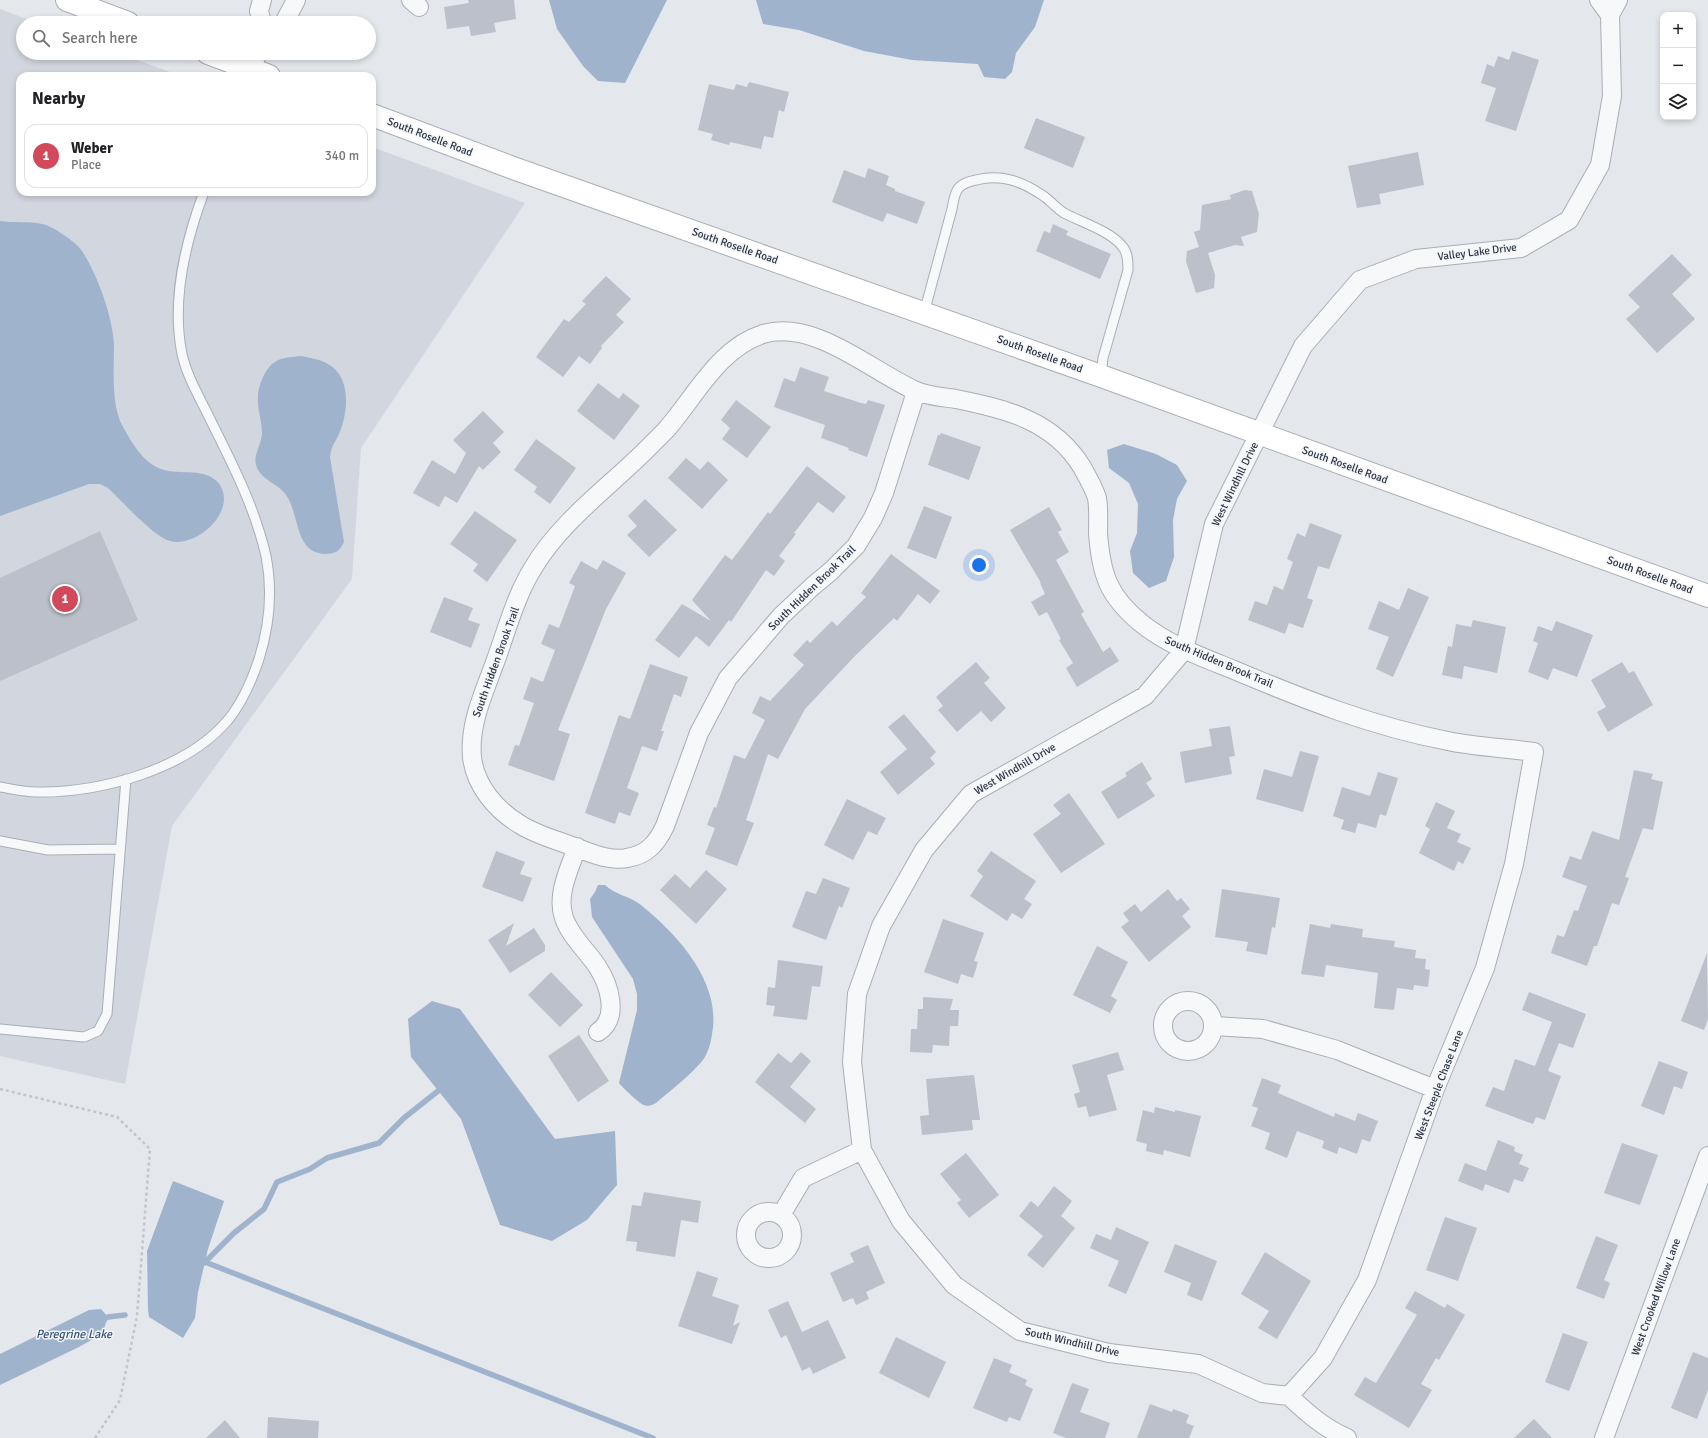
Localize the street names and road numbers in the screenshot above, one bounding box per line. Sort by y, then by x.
street label: South Roselle Road [386,115,475,159]
street label: South Roselle Road [690,225,780,267]
street label: Valley Lake Drive [1437,241,1517,263]
street label: South Roselle Road [995,332,1085,376]
street label: West Windhill Drive [1209,440,1261,528]
street label: South Roselle Road [1300,443,1390,487]
street label: South Hidden Brook Trail [766,543,858,633]
street label: South Roselle Road [1605,553,1695,597]
street label: South Hidden Brook Trail [470,605,522,719]
street label: South Hidden Brook Trail [1163,633,1275,691]
street label: West Windhill Drive [972,740,1058,798]
street label: West Steeple Chase Lane [1412,1028,1466,1142]
street label: West Crooked Willow Lane [1629,1237,1683,1357]
street label: South Windhill Drive [1023,1325,1121,1359]

